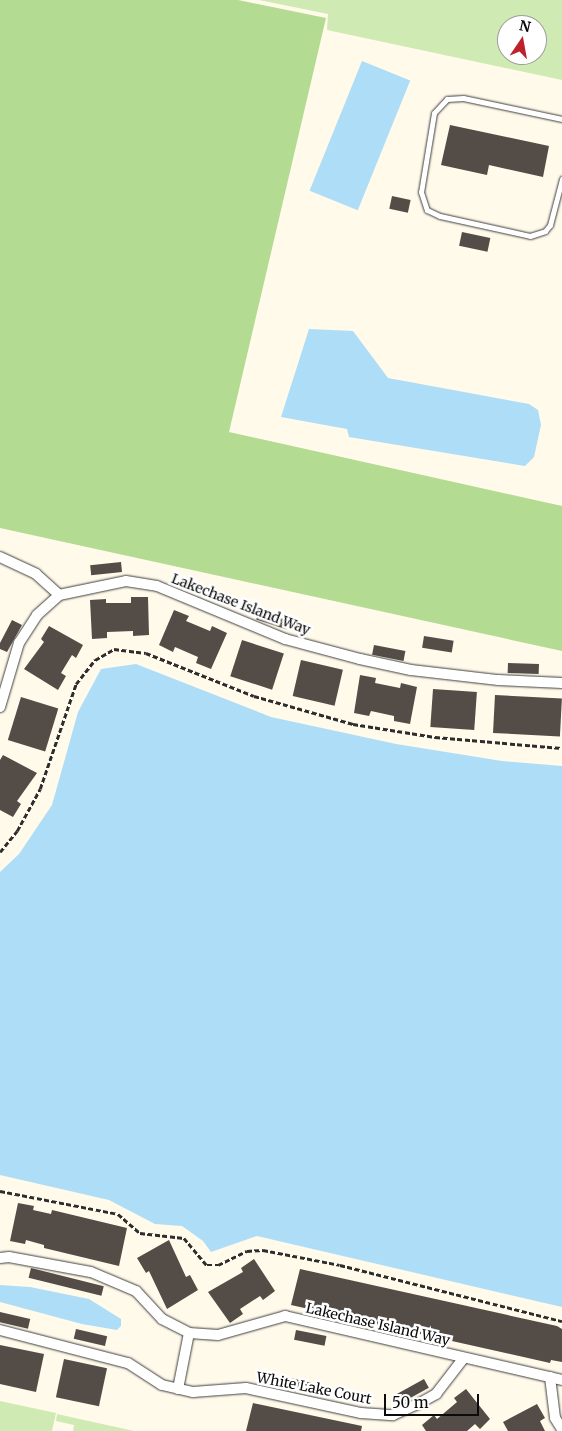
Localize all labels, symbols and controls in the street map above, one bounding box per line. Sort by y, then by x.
north arrow [497,15,547,65]
text: N [518,16,532,36]
street label: Lakechase Island Way [169,570,313,638]
street label: Lakechase Island Way [304,1299,452,1349]
street label: White Lake Court [255,1369,373,1407]
scale bar [387,1384,482,1416]
text: 50 m [392,1393,429,1412]

